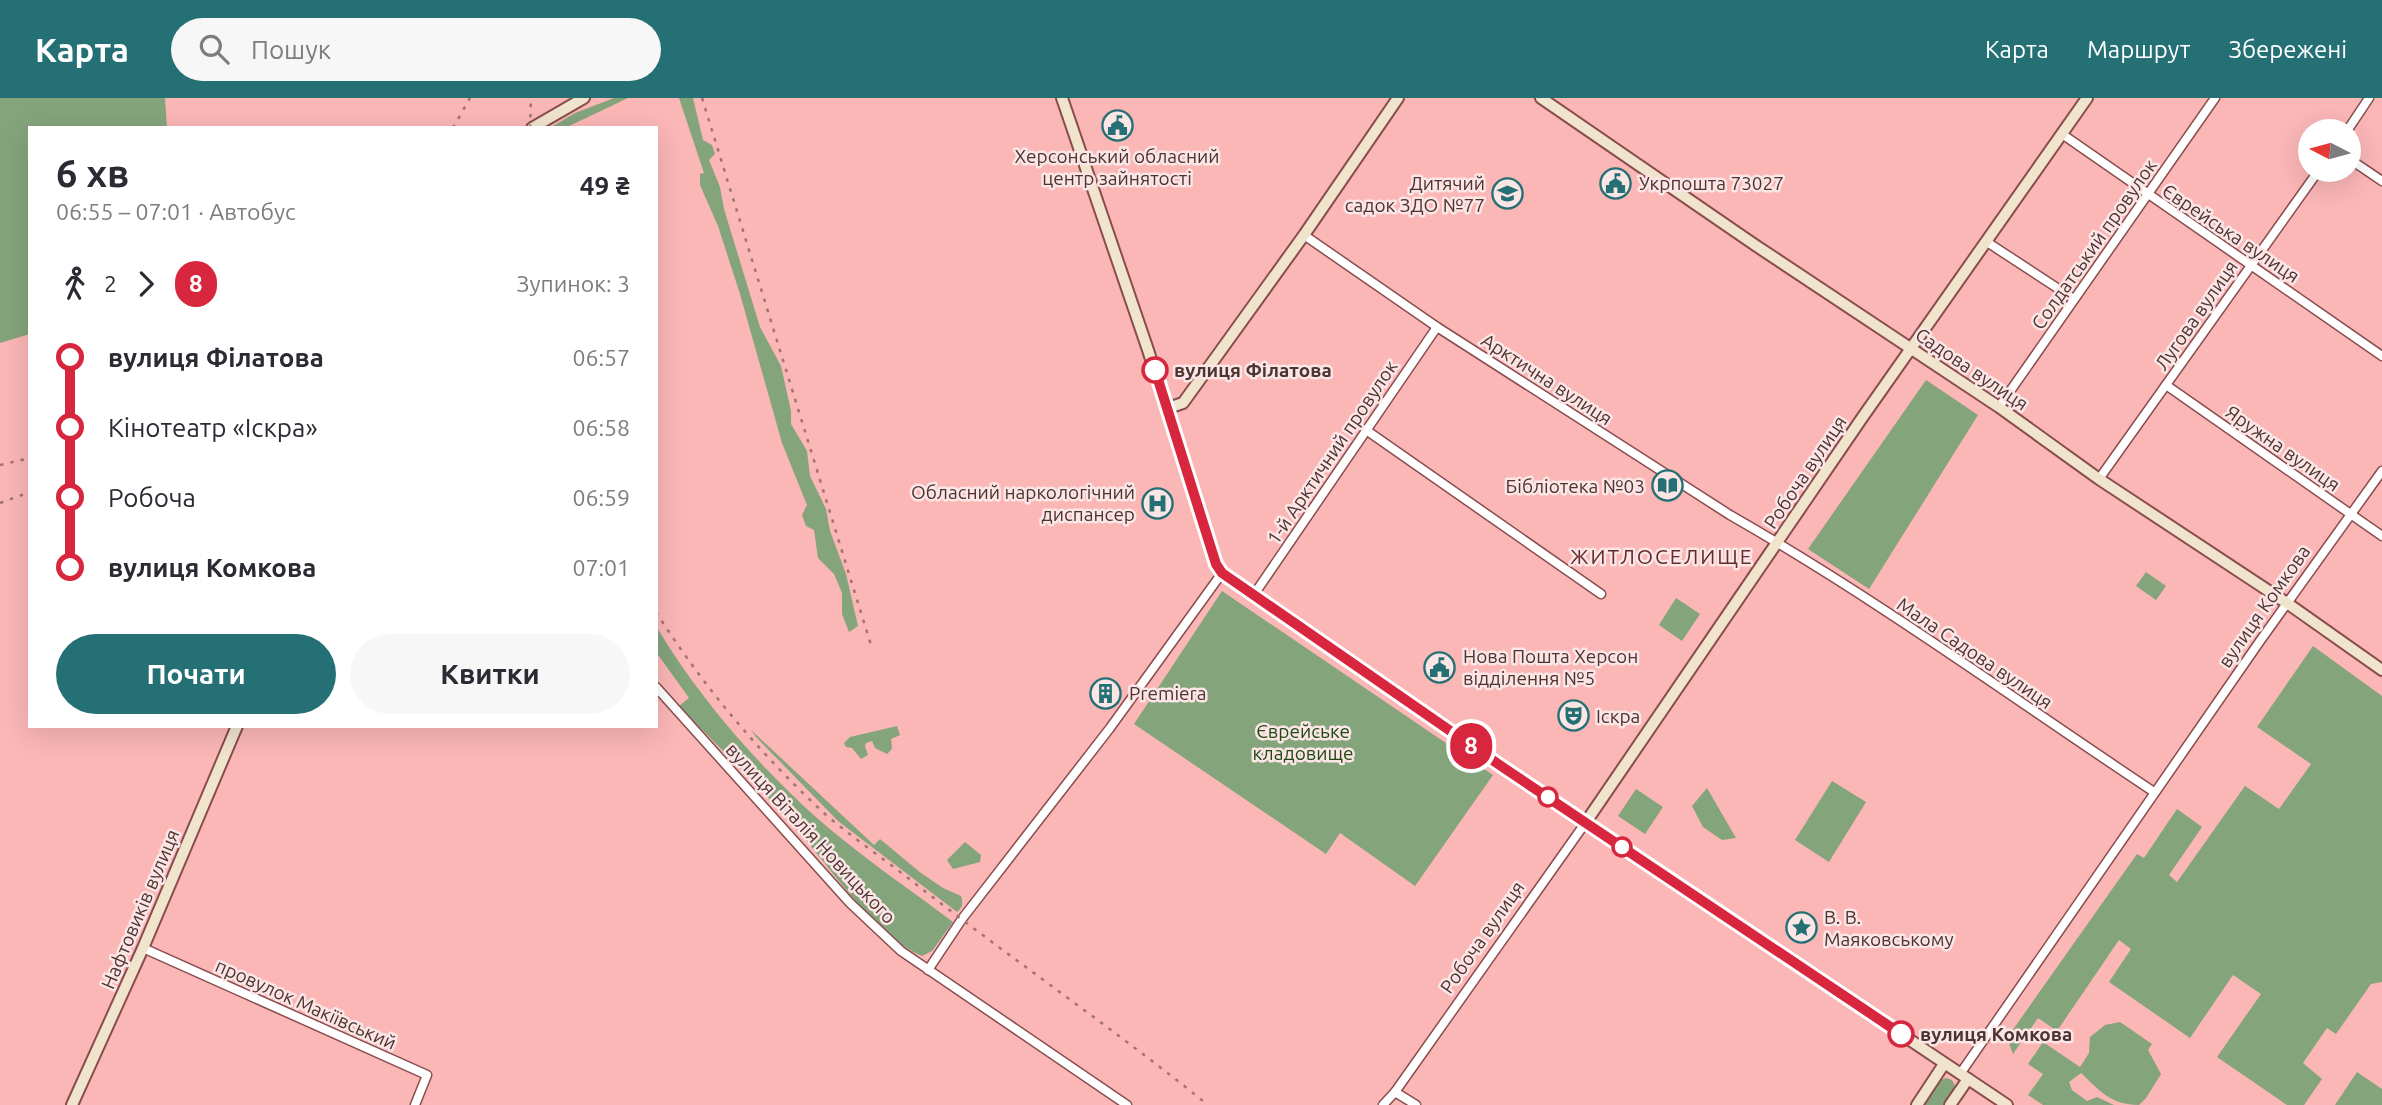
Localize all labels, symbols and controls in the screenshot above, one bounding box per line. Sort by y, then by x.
search box [171,18,661,81]
icon: search [195,30,233,68]
text: Карта [35,31,129,68]
text: Пошук [251,35,331,64]
text: Карта [1985,36,2049,63]
text: Маршрут [2087,36,2190,63]
text: Збережені [2228,36,2347,63]
public building icon: Херсонський обласний центр зайнятості [1100,108,1134,142]
north arrow [2298,119,2361,182]
map controls [2298,119,2361,182]
place label: Херсонський обласний центр зайнятості [1015,145,1220,189]
text: 6 хв [56,152,129,194]
street label: Солдатський провулок [2027,154,2161,333]
public building icon: Укрпошта 73027 [1599,166,1633,200]
text: 49 ₴ [580,171,630,200]
place label: Дитячий садок ЗДО №77 [1345,172,1485,216]
place label: Укрпошта 73027 [1639,172,1784,194]
school or university icon: Дитячий садок ЗДО №77 [1491,177,1525,211]
street label: Єврейська вулиця [2158,179,2304,287]
text: 06:55 – 07:01 · Автобус [56,199,296,224]
street label: Лугова вулиця [2150,256,2242,374]
icon: walk [56,265,94,303]
icon: forward [127,265,165,303]
text: 8 [189,270,203,297]
text: 2 [104,271,117,296]
text: Зупинок: 3 [517,271,630,296]
street label: Садова вулиця [1911,323,2033,415]
street label: Арктична вулиця [1478,329,1616,429]
text: вулиця Філатова [108,343,324,372]
text: 06:57 [572,345,630,370]
street label: 1-й Арктичний провулок [1262,356,1402,548]
marker: вулиця Філатова [1142,357,1168,383]
place label: вулиця Філатова [1174,359,1332,381]
street label: Яружна вулиця [2222,400,2344,496]
street label: Робоча вулиця [1759,411,1851,533]
text: Кінотеатр «Іскра» [108,413,318,442]
text: 06:58 [572,415,630,440]
library icon: Бібліотека №03 [1651,469,1685,503]
place label: Бібліотека №03 [1506,475,1645,497]
place label: Обласний наркологічний диспансер [911,481,1135,525]
text: Робоча [108,483,196,512]
text: 06:59 [572,485,630,510]
hospital icon: Обласний наркологічний диспансер [1141,486,1175,520]
street label: вулиця Комкова [2214,541,2314,671]
district label: ЖИТЛОСЕЛИЩЕ [1570,544,1754,568]
text: вулиця Комкова [108,553,316,582]
text: 07:01 [572,555,630,580]
street label: Мала Садова вулиця [1893,593,2057,713]
button: Почати [56,634,336,714]
button: Квитки [350,634,630,714]
place label: Нова Пошта Херсон відділення №5 [1463,645,1638,689]
public building icon: Нова Пошта Херсон відділення №5 [1423,650,1457,684]
building icon: Premiera [1089,676,1123,710]
place label: Premiera [1129,682,1206,704]
theatre icon: Іскра [1556,699,1590,733]
place label: Іскра [1596,705,1640,727]
park label: Єврейське кладовище [1252,720,1354,764]
line badge: 8 [1448,723,1494,769]
text: 8 [1464,732,1478,759]
street label: вулиця Віталія Новицького [722,738,900,928]
unlabelled marker [1538,787,1558,807]
street label: Нафтовиків вулиця [96,826,184,992]
unlabelled marker [1612,837,1632,857]
street label: Робоча вулиця [1435,877,1529,997]
place label: В. В. Маяковському [1824,906,1954,950]
place icon: В. В. Маяковському [1784,911,1818,945]
street label: провулок Макіївський [212,954,400,1054]
marker: вулиця Комкова [1888,1021,1914,1047]
place label: вулиця Комкова [1920,1023,2072,1045]

